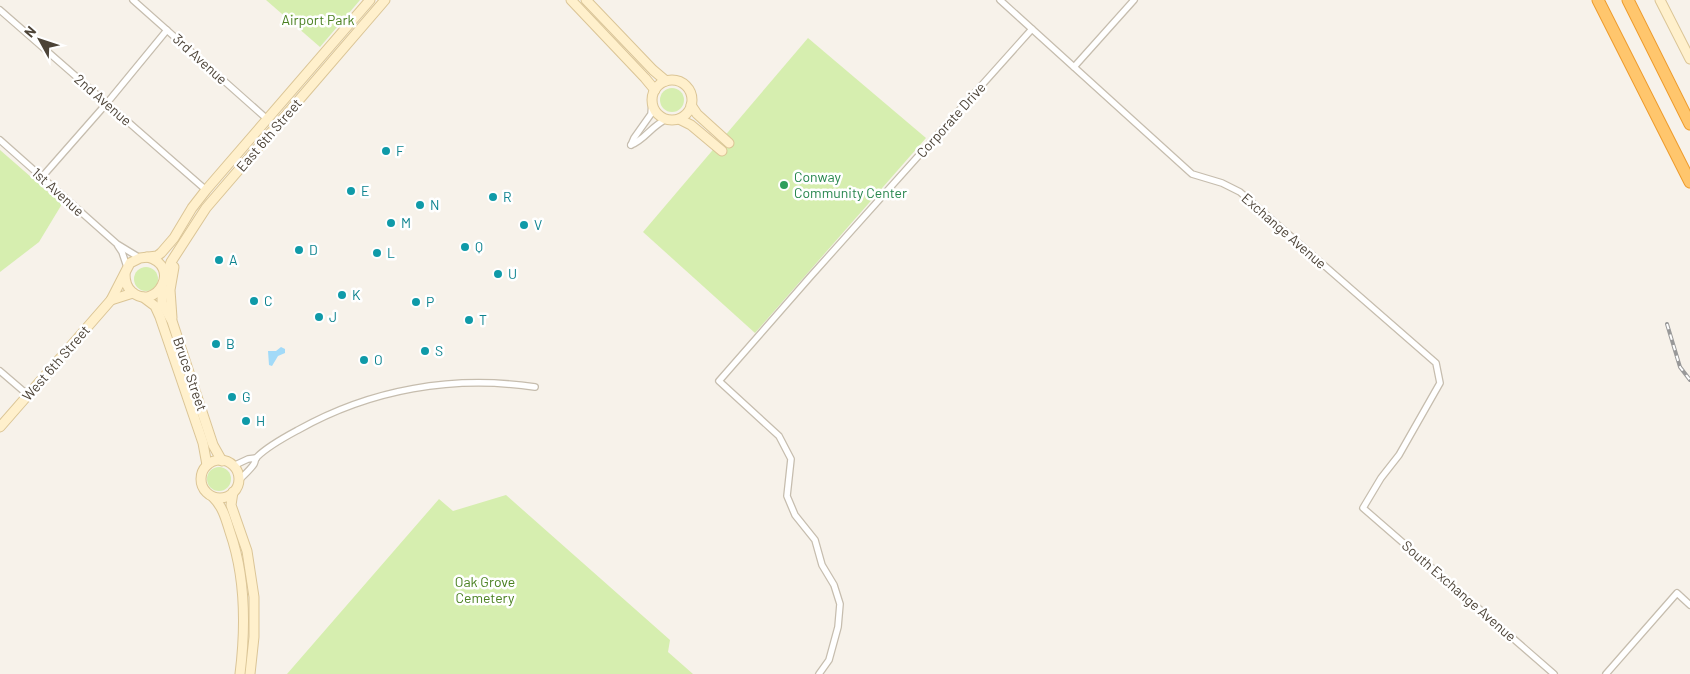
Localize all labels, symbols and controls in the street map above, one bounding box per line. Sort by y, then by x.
park label: Airport Park [281,11,355,28]
north arrow [15,15,65,65]
text: N [20,22,39,40]
street label: 3rd Avenue [170,30,231,87]
street label: 2nd Avenue [71,70,135,129]
street label: Corporate Drive [913,79,989,161]
street label: East 6th Street [232,95,305,175]
place label: F [396,142,404,159]
marker: F [380,145,392,157]
street label: 1st Avenue [29,164,88,219]
place label: Conway Community Center [794,168,907,201]
marker: Conway Community Center [778,179,790,191]
place label: E [361,182,369,199]
marker: E [345,185,357,197]
place label: R [503,188,512,205]
street label: Exchange Avenue [1239,189,1330,272]
marker: R [487,191,499,203]
place label: N [430,196,439,213]
marker: N [414,199,426,211]
place label: M [401,214,411,231]
place label: V [534,216,542,233]
marker: M [385,217,397,229]
marker: V [518,219,530,231]
place label: Q [475,238,483,255]
place label: D [309,241,318,258]
marker: Q [459,241,471,253]
marker: D [293,244,305,256]
place label: L [387,244,395,261]
marker: L [371,247,383,259]
place label: A [229,251,238,268]
marker: A [213,254,225,266]
place label: U [508,265,517,282]
marker: U [492,268,504,280]
place label: K [352,286,361,303]
marker: K [336,289,348,301]
place label: C [264,292,273,309]
place label: P [426,293,434,310]
marker: C [248,295,260,307]
marker: P [410,296,422,308]
place label: J [329,308,337,325]
marker: J [313,311,325,323]
place label: T [479,311,487,328]
marker: T [463,314,475,326]
street label: West 6th Street [18,321,93,404]
street label: Bruce Street [170,335,211,413]
place label: B [226,335,235,352]
marker: B [210,338,222,350]
place label: S [435,342,443,359]
marker: S [419,345,431,357]
place label: O [374,351,383,368]
marker: O [358,354,370,366]
place label: G [242,388,251,405]
marker: G [226,391,238,403]
place label: H [256,412,265,429]
marker: H [240,415,252,427]
street label: South Exchange Avenue [1399,537,1520,645]
park label: Oak Grove Cemetery [455,573,515,606]

